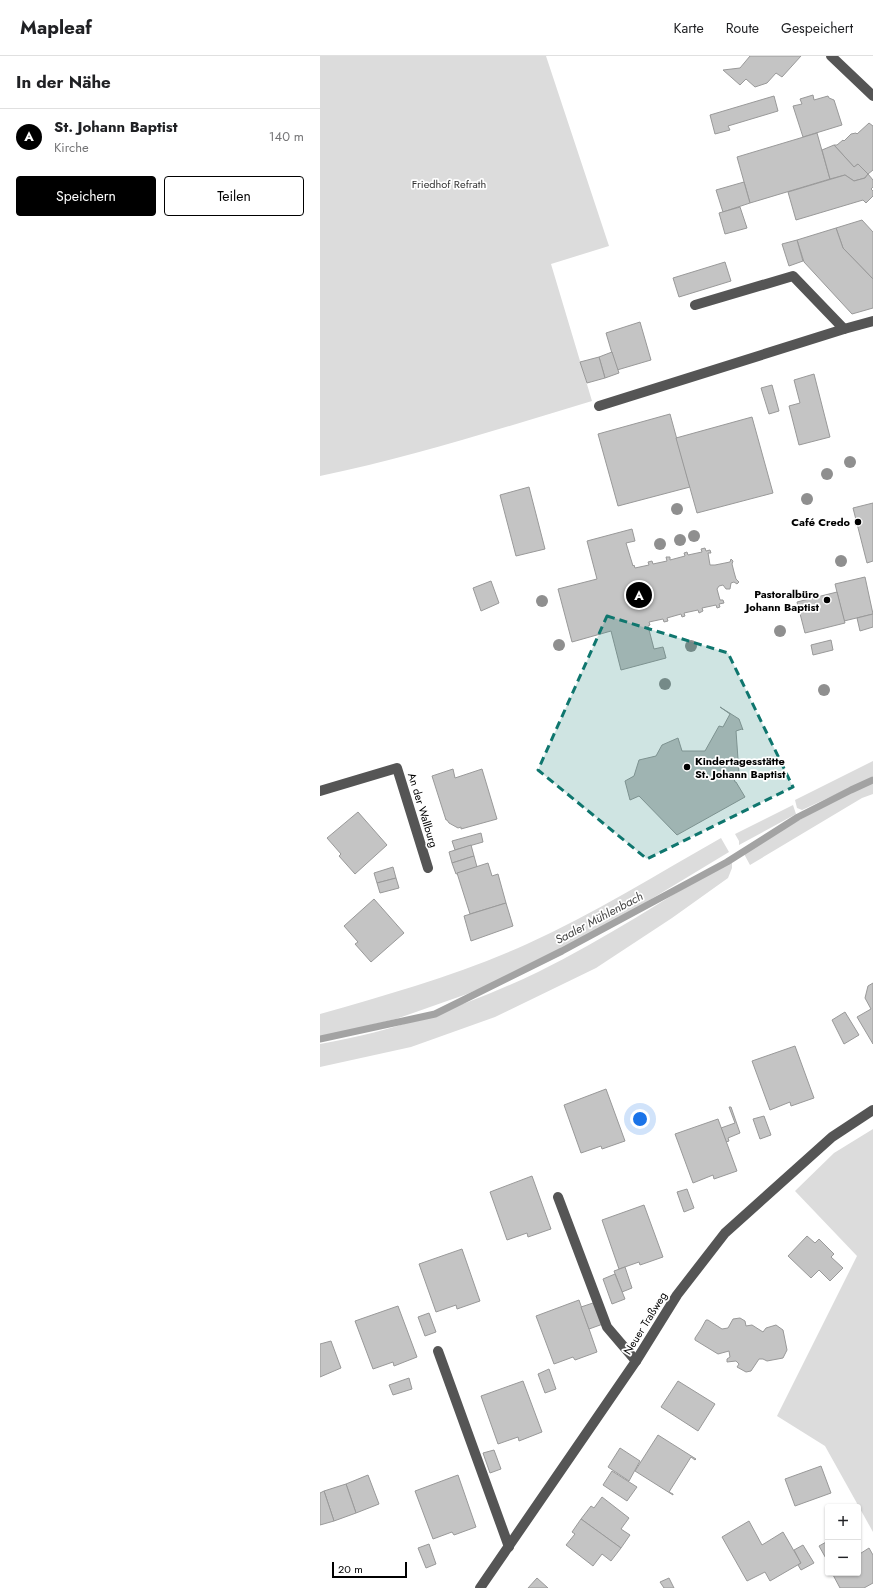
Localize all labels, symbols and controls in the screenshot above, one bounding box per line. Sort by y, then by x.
text: Mapleaf [20,14,92,41]
text: Karte [674,18,704,38]
text: Route [726,18,759,38]
text: Gespeichert [781,18,853,38]
text: In der Nähe [16,70,111,94]
text: St. Johann Baptist [54,116,177,138]
text: A [24,127,34,146]
text: 140 m [269,127,304,146]
text: Kirche [54,138,89,157]
button: Speichern [16,176,156,216]
button: Teilen [164,176,304,216]
park label: Friedhof Refrath [412,176,486,192]
place label: Café Credo [791,514,850,530]
marker: Café Credo [853,517,863,527]
pin: A [626,580,652,610]
place label: Pastoralbüro Johann Baptist [744,586,819,615]
marker: Pastoralbüro Johann Baptist [822,595,832,605]
place label: Kindertagesstätte St. Johann Baptist [695,753,786,782]
marker: Kindertagesstätte St. Johann Baptist [682,762,692,772]
street label: An der Wallburg [404,771,442,849]
water label: Saaler Mühlenbach [552,887,646,949]
your location [630,1109,650,1129]
street label: Neuer Traßweg [619,1288,671,1358]
map controls [825,1504,861,1576]
button: + [825,1504,861,1540]
button: − [825,1540,861,1576]
scale bar [332,1560,407,1579]
text: 20 m [338,1561,363,1577]

